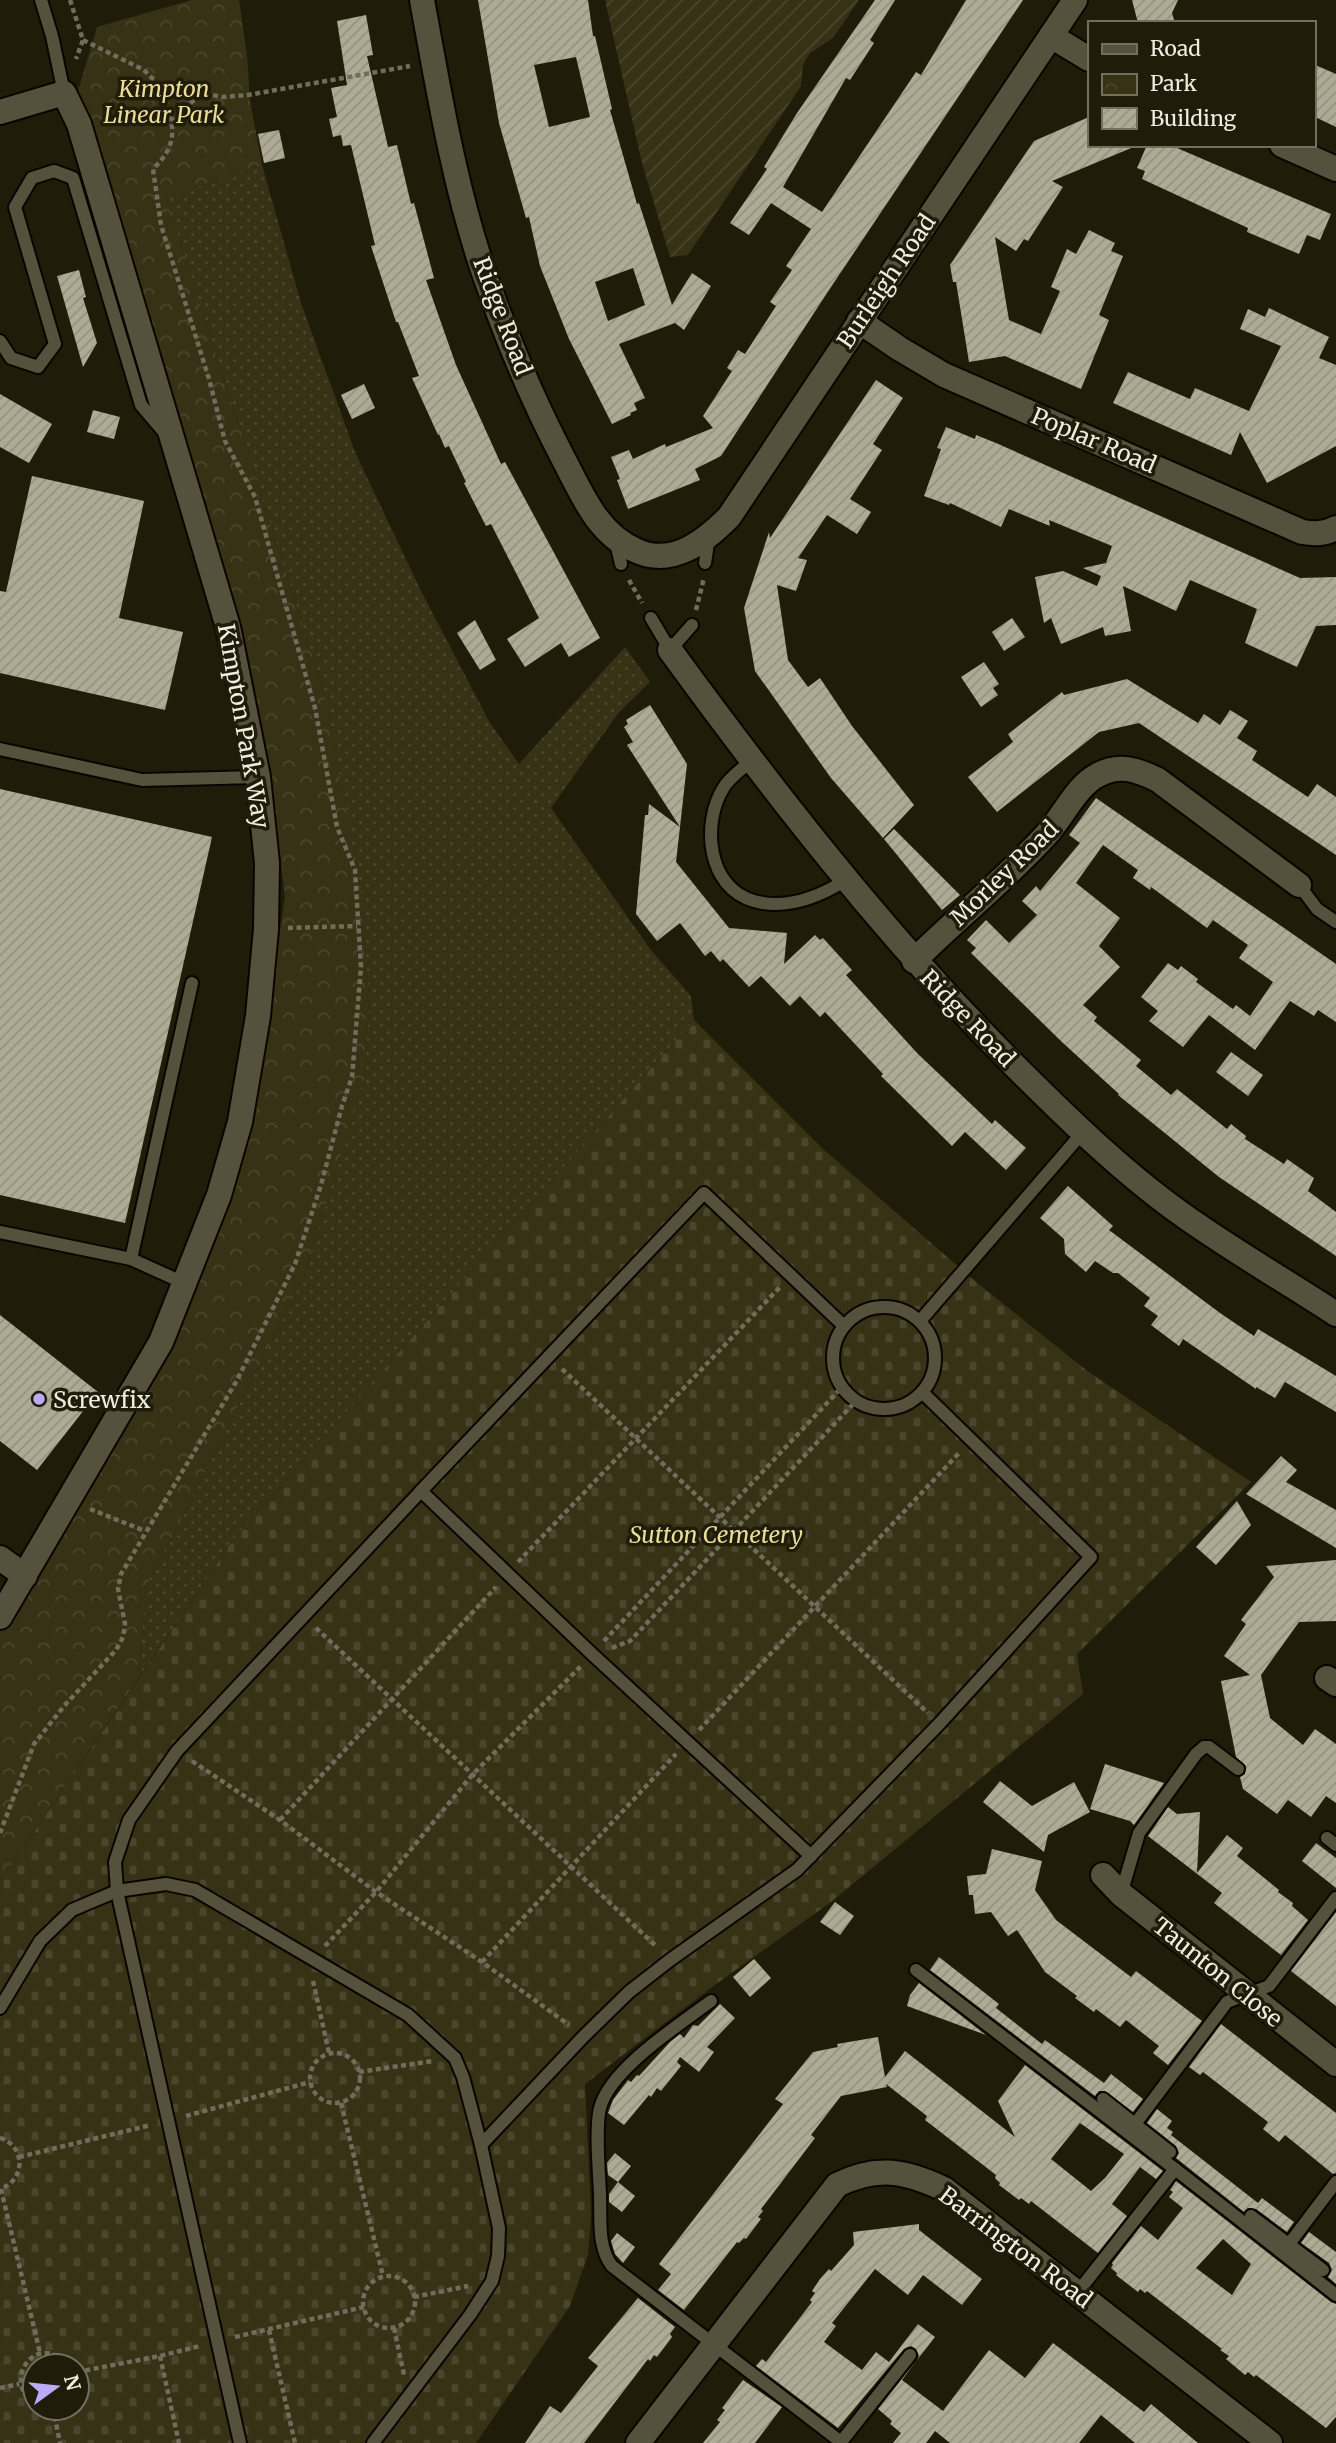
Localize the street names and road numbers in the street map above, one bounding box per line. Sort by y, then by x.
street label: Burleigh Road [830,208,942,354]
street label: Ridge Road [467,253,539,379]
street label: Poplar Road [1027,401,1161,479]
street label: Kimpton Park Way [212,622,276,831]
street label: Morley Road [944,814,1064,932]
street label: Ridge Road [914,963,1022,1073]
street label: Taunton Close [1147,1911,1289,2033]
street label: Barrington Road [934,2180,1098,2314]

